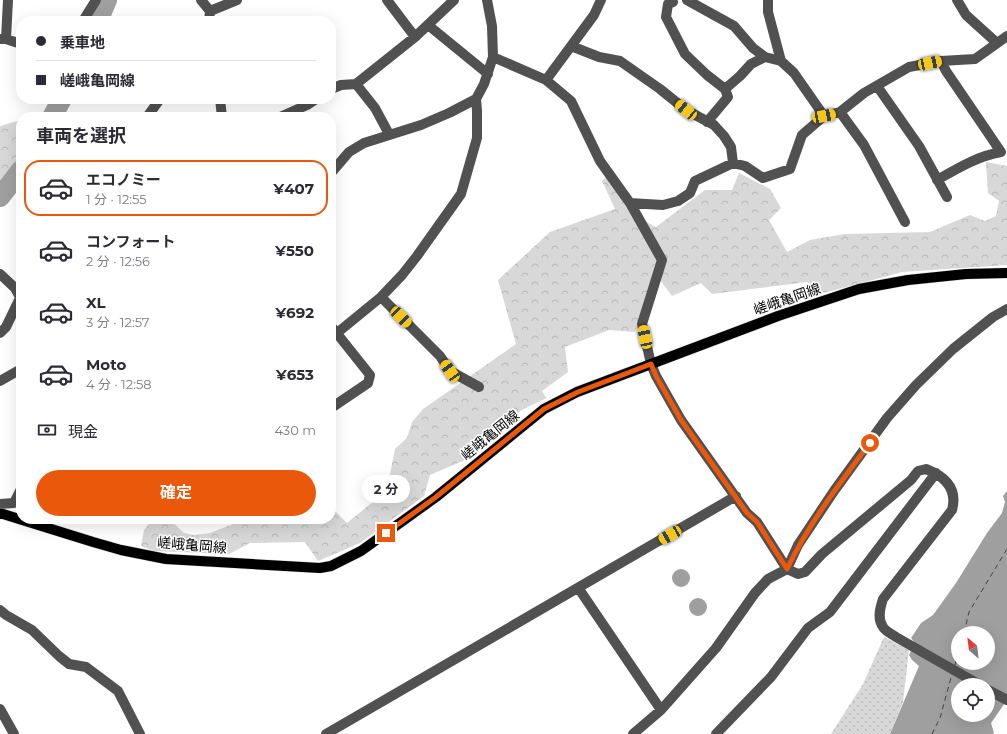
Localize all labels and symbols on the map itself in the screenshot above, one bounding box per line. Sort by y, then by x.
car [917,55,943,71]
car [673,98,699,122]
car [811,108,837,124]
street label: 嵯峨亀岡線 [751,279,823,319]
car [388,304,414,330]
car [637,324,653,350]
car [438,358,462,384]
street label: 嵯峨亀岡線 [457,406,523,464]
route start [861,434,879,452]
callout: 2 分 [362,475,410,503]
route end [377,524,395,542]
car [657,524,683,546]
street label: 嵯峨亀岡線 [156,533,228,557]
north arrow [951,626,995,670]

